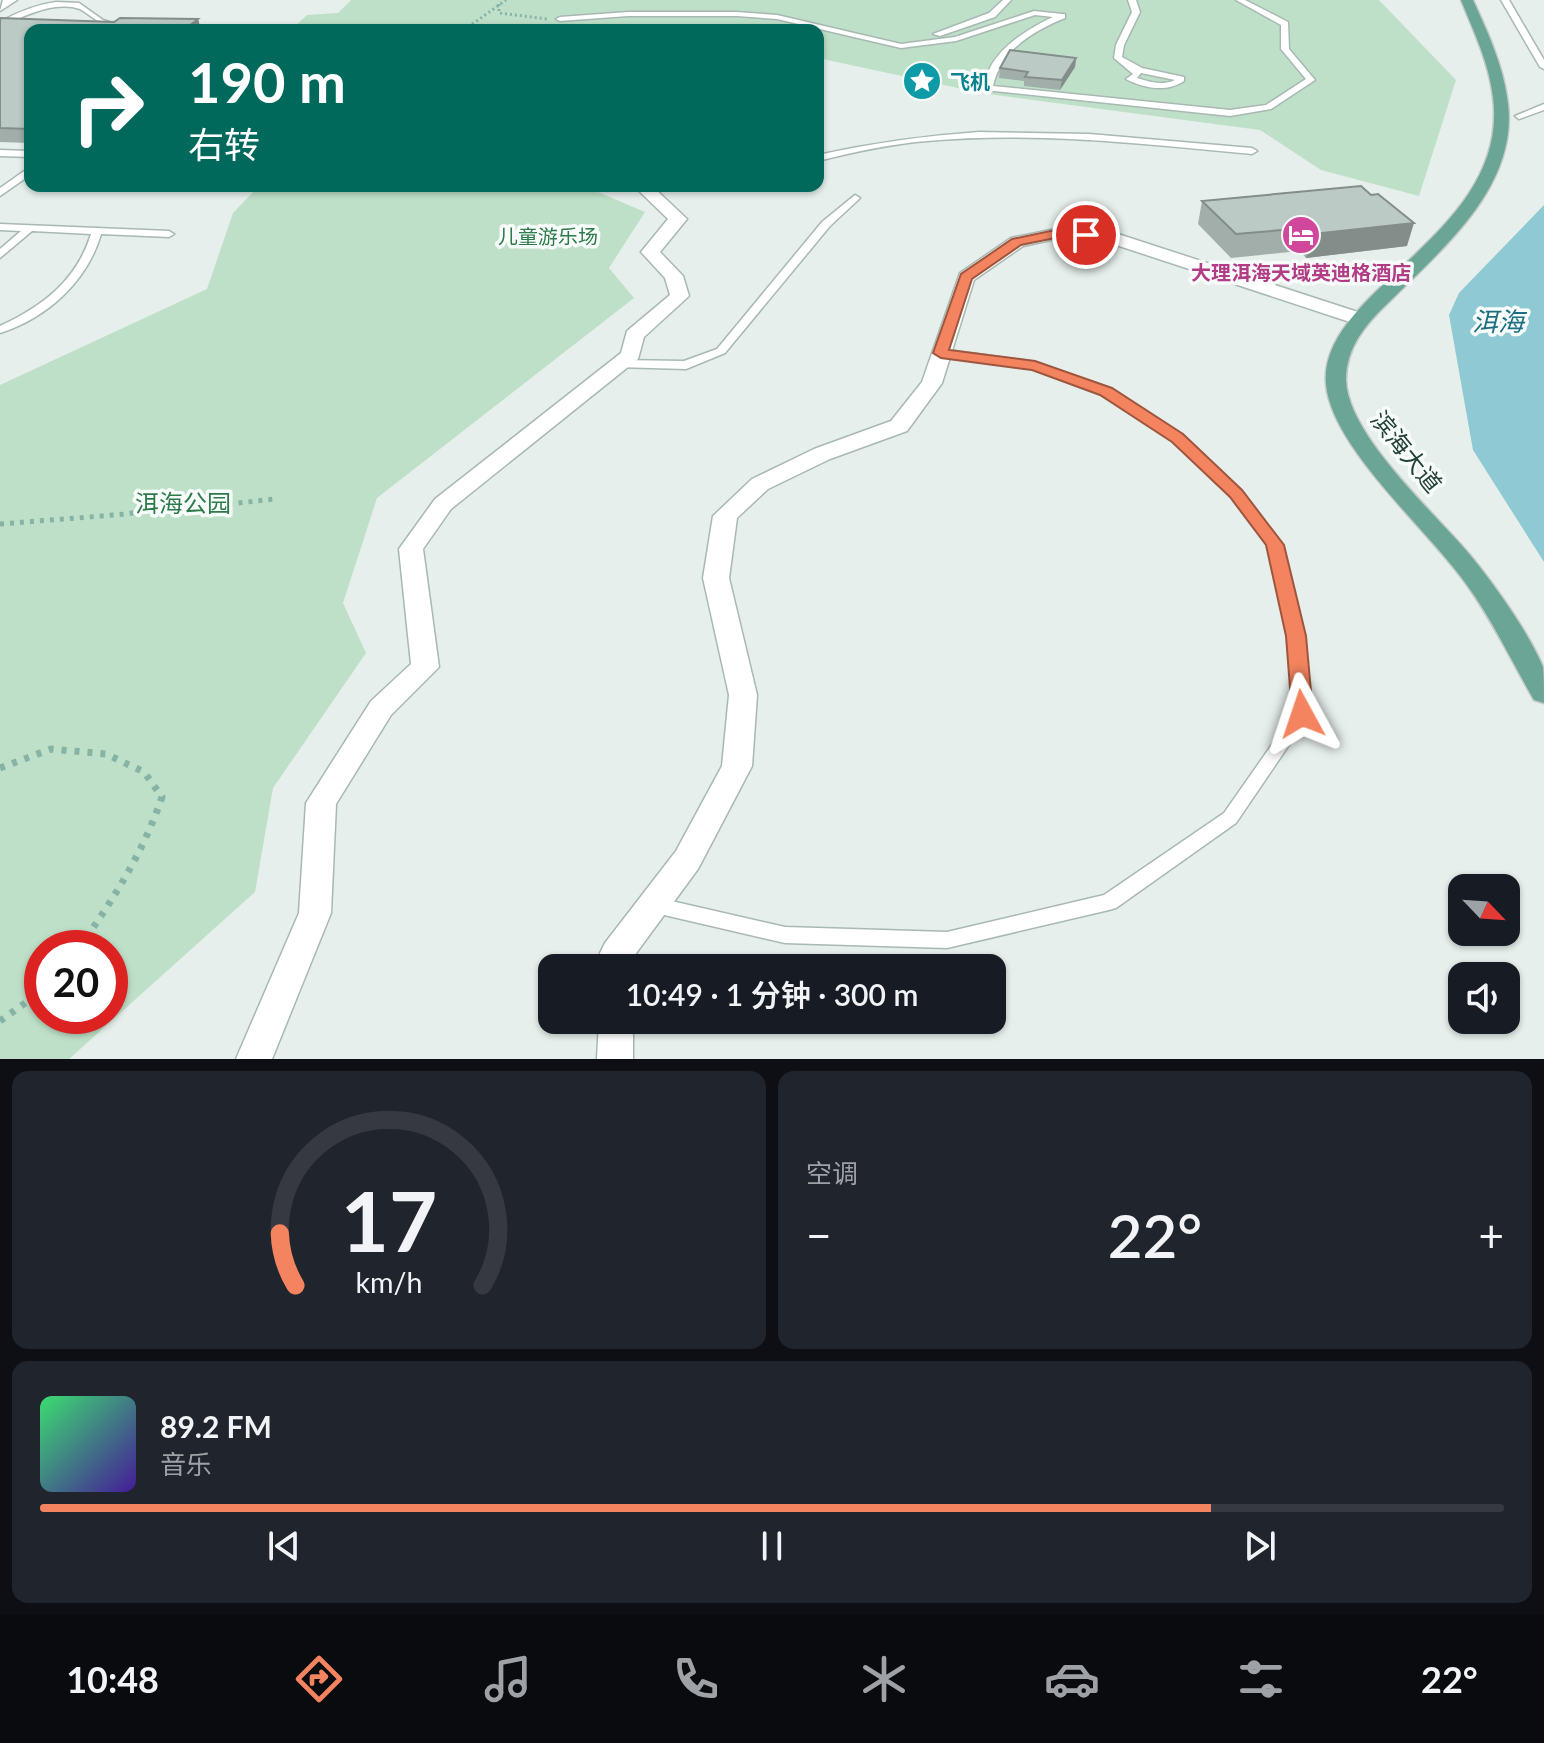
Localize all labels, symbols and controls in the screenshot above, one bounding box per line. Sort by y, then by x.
text: 190 m [188,48,346,115]
icon: right [56,56,160,160]
place icon: 飞机 [901,60,943,102]
place label: 飞机 [950,69,990,93]
text: 右转 [188,122,260,166]
pin [1052,201,1120,269]
icon: arrive [1064,213,1108,257]
hotel icon: 大理洱海天域英迪格酒店 [1280,214,1322,256]
park label: 儿童游乐场 [498,224,598,248]
place label: 大理洱海天域英迪格酒店 [1191,260,1411,284]
water label: 洱海 [1472,305,1528,337]
street label: 滨海大道 [1366,405,1448,497]
park label: 洱海公园 [135,488,231,517]
position arrow [1260,672,1344,756]
north arrow [1448,874,1520,946]
map controls [1448,874,1520,1034]
speed limit sign: 20 [24,930,128,1034]
button: sound [1448,962,1520,1034]
text: 10:49 · 1 分钟 · 300 m [626,976,918,1012]
text: 空调 [806,1157,858,1189]
text: 17 [341,1170,437,1270]
text: 22° [1108,1199,1202,1271]
text: − [806,1209,832,1261]
text: + [1478,1209,1504,1261]
text: km/h [356,1265,422,1299]
text: 89.2 FM [160,1408,272,1444]
text: 音乐 [160,1448,212,1480]
icon: previous [262,1524,306,1568]
icon: pause [750,1524,794,1568]
icon: next [1238,1524,1282,1568]
icon: directions [291,1651,347,1707]
icon: music [480,1651,536,1707]
icon: phone [668,1651,724,1707]
icon: climate [856,1651,912,1707]
icon: car [1044,1651,1100,1707]
icon: filters [1233,1651,1289,1707]
text: 10:48 [66,1657,159,1701]
text: 22° [1421,1657,1478,1701]

